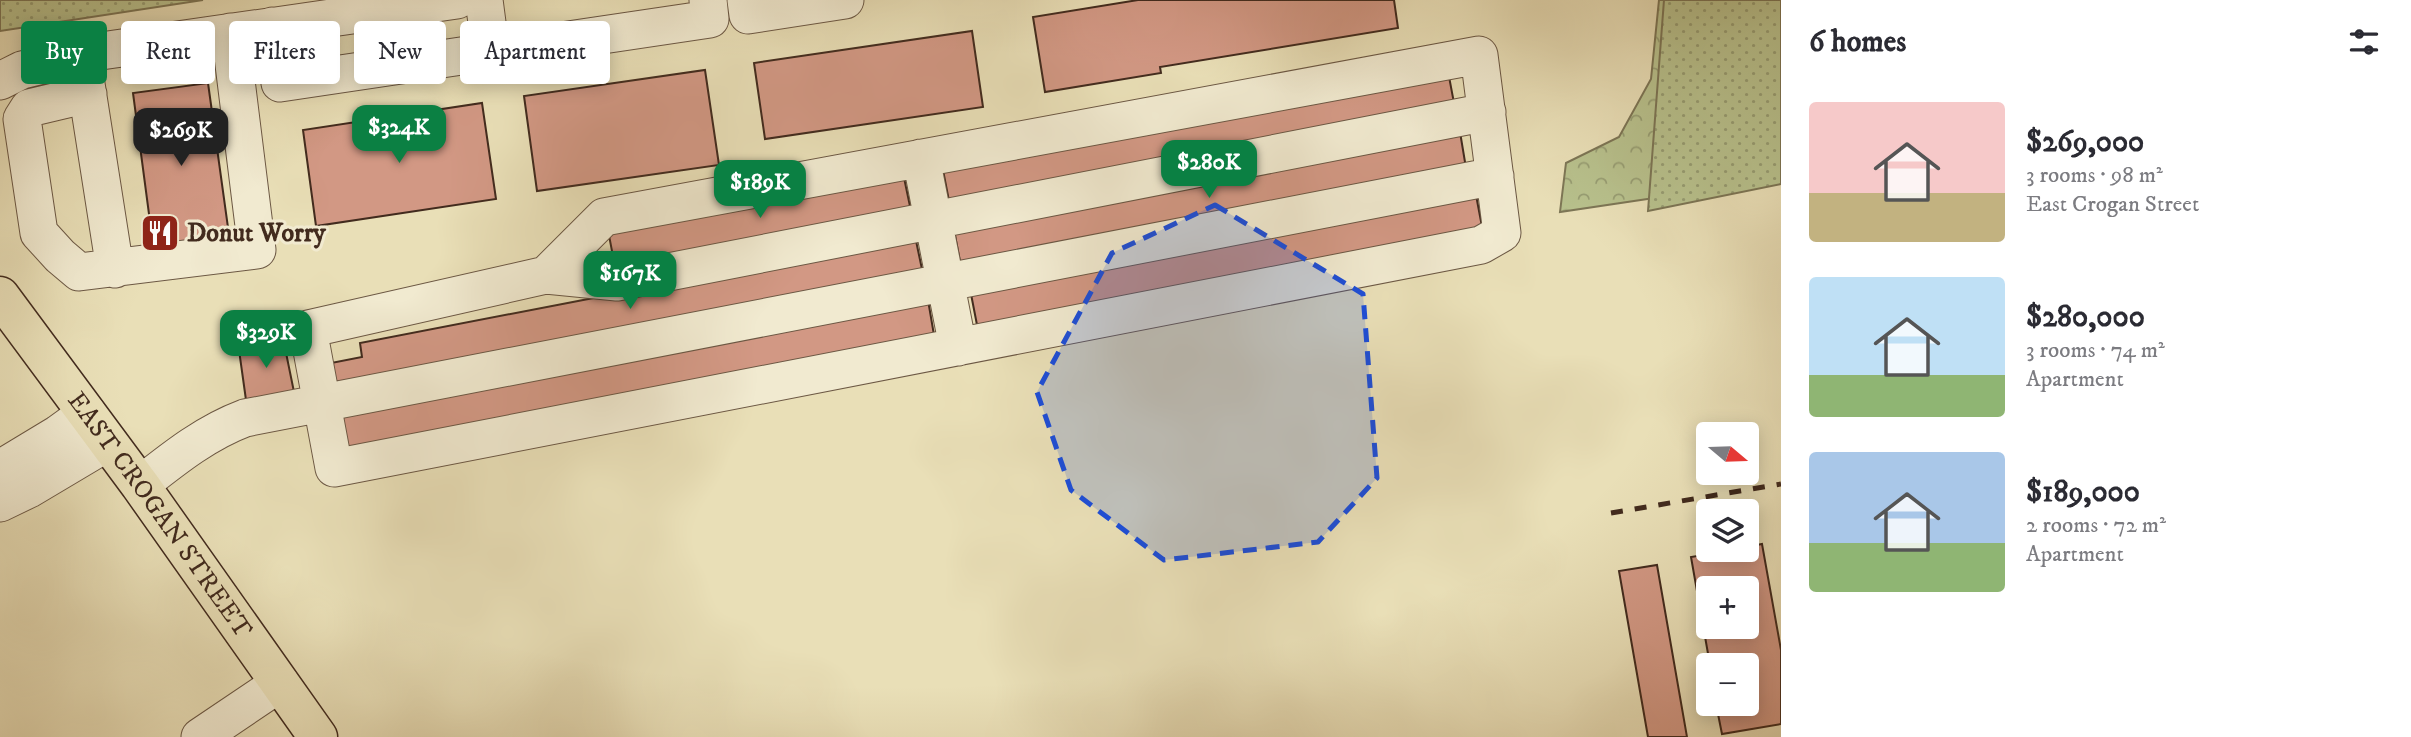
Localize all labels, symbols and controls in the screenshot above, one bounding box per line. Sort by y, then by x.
chip: Buy [21,21,107,84]
chip: Rent [121,21,215,84]
chip: Filters [229,21,340,84]
chip: New [354,21,446,84]
chip: Apartment [460,21,610,84]
icon: filters [2345,23,2383,61]
text: 6 homes [1809,24,1906,61]
pin: $324K [350,106,448,165]
pin: $269K [132,108,230,168]
text: $324K [368,113,430,142]
text: $269K [149,116,213,145]
text: $269,000 [2026,124,2144,161]
icon: home [1865,130,1949,214]
pin: $280K [1160,140,1258,200]
text: $280K [1177,148,1241,177]
pin: $189K [711,160,809,220]
text: 3 rooms · 98 m² [2026,161,2163,190]
text: $189K [730,168,790,197]
text: East Crogan Street [2026,190,2199,219]
restaurant icon: Donut Worry [139,212,181,254]
place label: Donut Worry [187,217,326,250]
pin: $167K [581,252,679,311]
text: $167K [599,259,661,288]
text: $280,000 [2026,299,2145,336]
icon: home [1865,305,1949,389]
pin: $329K [217,310,315,370]
text: $329K [236,318,296,347]
text: 3 rooms · 74 m² [2026,336,2165,365]
text: Apartment [2026,365,2124,394]
street label: EAST CROGAN STREET [60,385,260,645]
north arrow [1696,422,1759,485]
map controls [1696,422,1759,716]
text: $189,000 [2026,474,2140,511]
icon: home [1865,480,1949,564]
button: layers [1696,499,1759,562]
text: 2 rooms · 72 m² [2026,511,2166,540]
text: Apartment [2026,540,2124,569]
button: + [1696,576,1759,639]
button: − [1696,653,1759,716]

